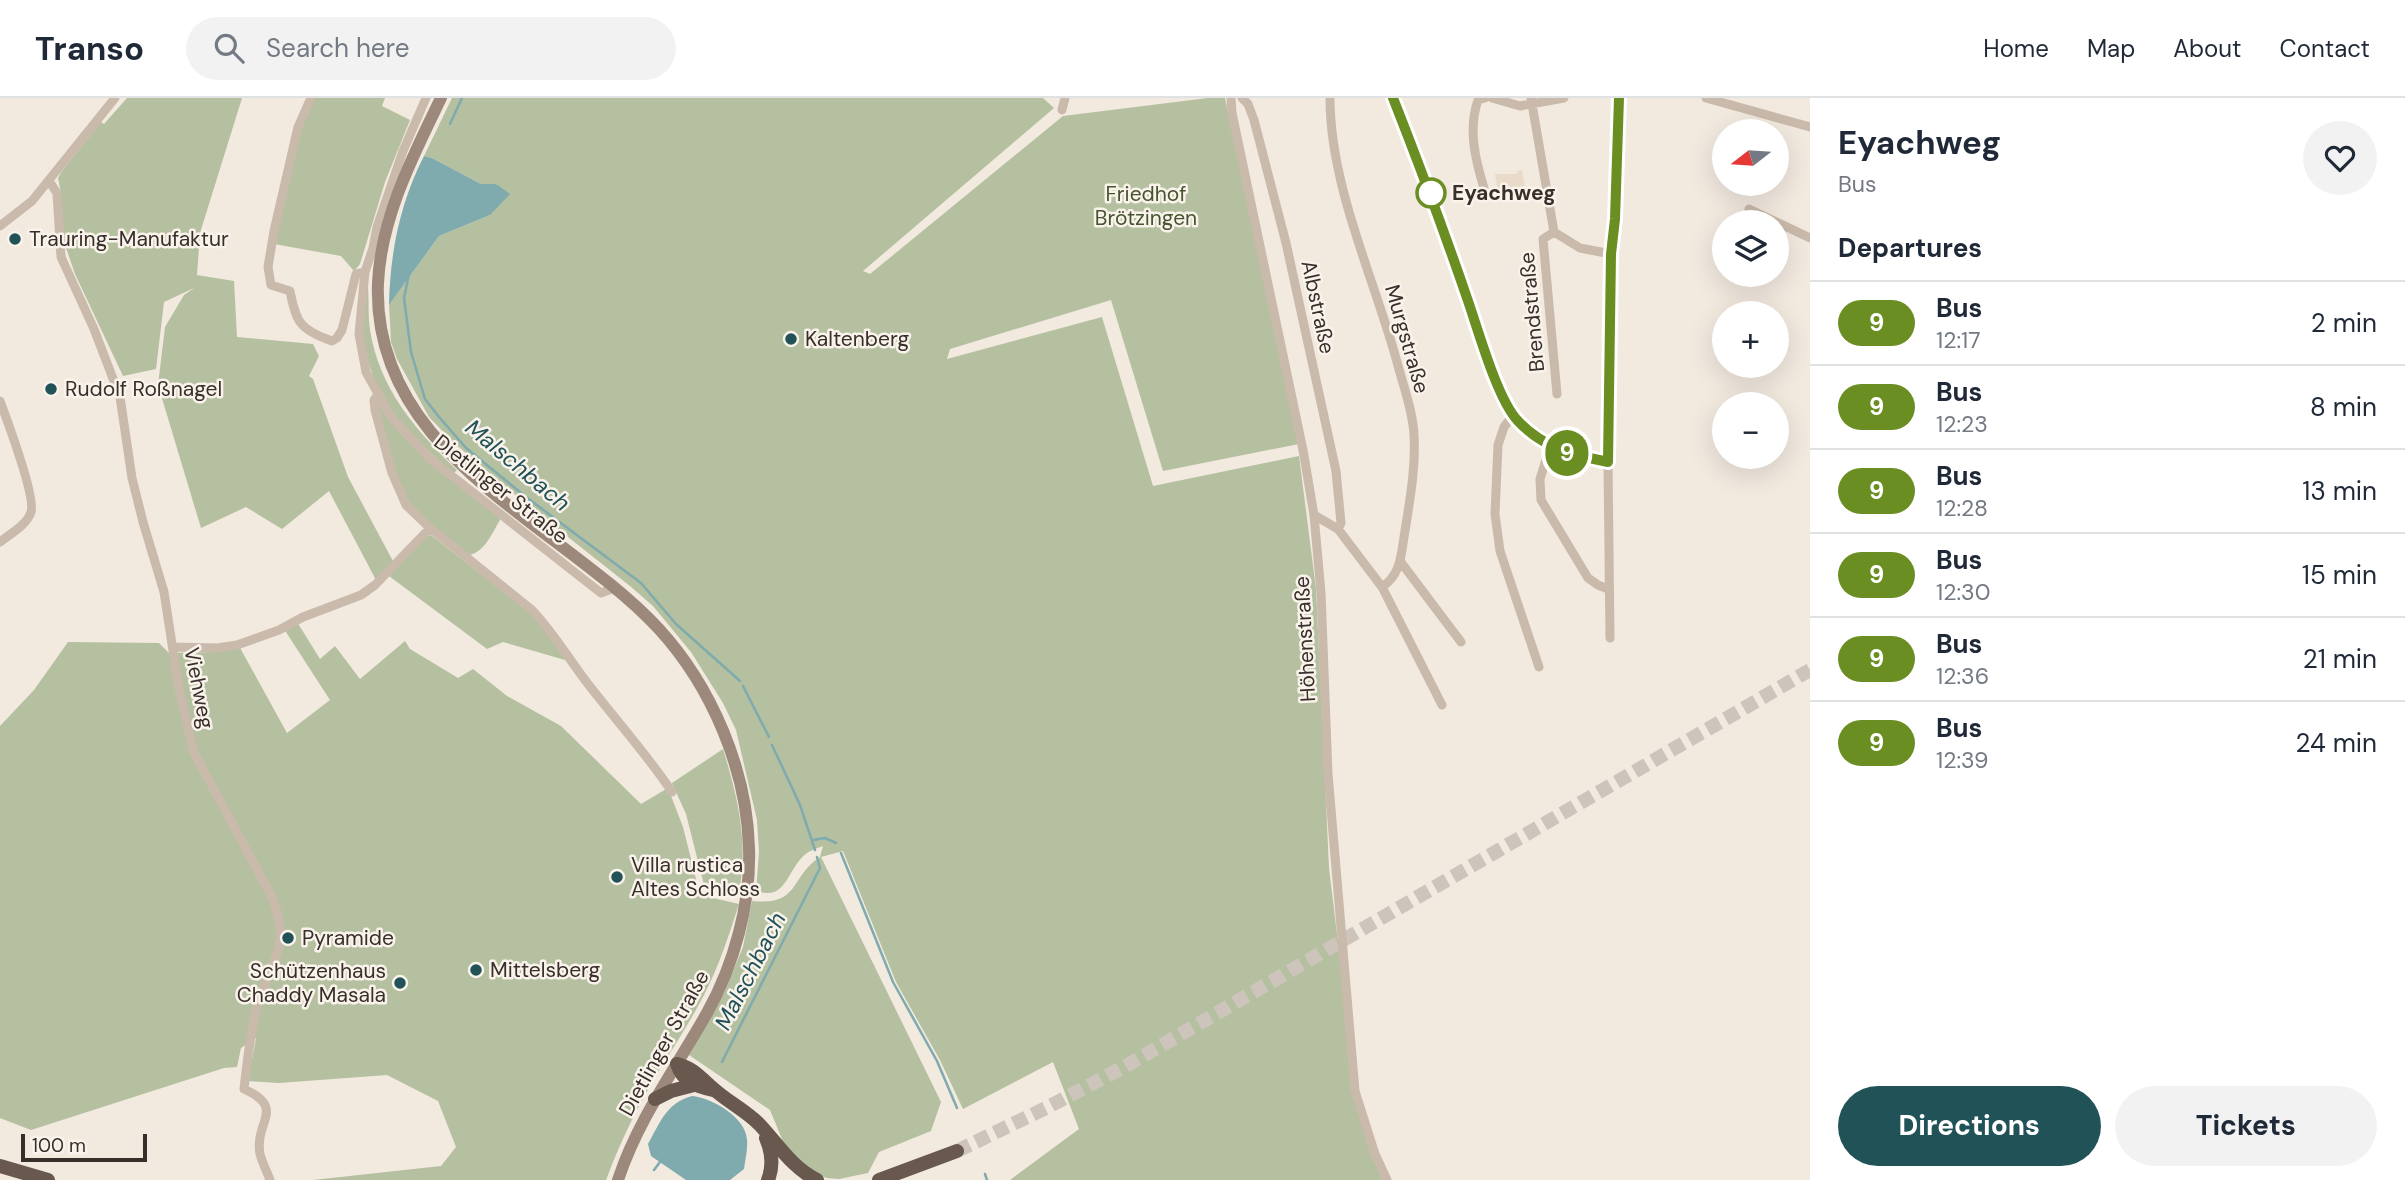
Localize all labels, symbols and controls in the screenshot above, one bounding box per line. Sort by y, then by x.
search box [186,17,676,80]
text: Transo [35,27,144,70]
icon: search [210,29,248,67]
text: Search here [266,31,410,65]
text: Home [1983,33,2049,64]
text: Map [2087,33,2135,64]
text: About [2173,33,2242,64]
text: Contact [2280,33,2370,64]
north arrow [1712,119,1788,196]
map controls [1712,119,1789,469]
text: Eyachweg [1838,121,2001,164]
button: heart [2303,121,2377,195]
text: Bus [1838,169,1877,199]
marker: Eyachweg [1416,178,1446,208]
place label: Eyachweg [1452,179,1556,207]
park label: Friedhof Brötzingen [1095,180,1197,232]
button: layers [1712,210,1789,287]
place label: Trauring-Manufaktur [29,225,229,253]
marker: Trauring-Manufaktur [7,231,23,247]
text: Departures [1838,231,1982,265]
street label: Brendstraße [1513,251,1551,373]
street label: Albstraße [1294,258,1342,356]
street label: Murgstraße [1378,281,1436,397]
text: Bus [1936,291,1982,325]
button: + [1712,301,1789,378]
text: 2 min [2311,306,2377,340]
text: 9 [1869,307,1884,338]
place label: Kaltenberg [805,325,909,353]
text: 12:17 [1936,325,1981,355]
marker: Kaltenberg [783,331,799,347]
place label: Rudolf Roßnagel [65,375,222,403]
text: Bus [1936,375,1982,409]
marker: Rudolf Roßnagel [43,381,59,397]
text: 8 min [2310,390,2377,424]
text: 9 [1869,391,1884,422]
button: − [1712,392,1789,469]
text: 12:23 [1936,409,1988,439]
water label: Malschbach [459,412,577,518]
street label: Dietlinger Straße [428,428,574,550]
line badge: 9 [1544,430,1590,476]
text: 9 [1559,437,1575,468]
text: Bus [1936,459,1982,493]
text: 13 min [2302,474,2377,508]
text: 9 [1869,475,1884,506]
text: 12:28 [1936,493,1988,523]
text: Bus [1936,543,1982,577]
text: 15 min [2302,558,2377,592]
text: 9 [1869,559,1884,590]
street label: Höhenstraße [1288,575,1322,703]
text: 12:30 [1936,577,1990,607]
text: Bus [1936,627,1982,661]
text: 21 min [2303,642,2377,676]
text: 9 [1869,643,1884,674]
street label: Viehweg [177,645,221,731]
text: 12:36 [1936,661,1989,691]
text: Bus [1936,711,1982,745]
text: 24 min [2295,726,2377,760]
text: 9 [1869,727,1884,758]
text: 12:39 [1936,745,1988,775]
place label: Villa rustica Altes Schloss [631,851,760,903]
marker: Villa rustica Altes Schloss [609,869,625,885]
water label: Malschbach [708,907,792,1035]
place label: Pyramide [302,924,394,952]
marker: Pyramide [280,930,296,946]
place label: Mittelsberg [490,956,601,984]
place label: Schützenhaus Chaddy Masala [237,957,386,1009]
marker: Mittelsberg [468,962,484,978]
street label: Dietlinger Straße [612,965,716,1121]
marker: Schützenhaus Chaddy Masala [392,975,408,991]
button: Directions [1838,1086,2101,1166]
button: Tickets [2115,1086,2377,1166]
scale bar [21,1131,147,1163]
text: 100 m [32,1133,86,1158]

